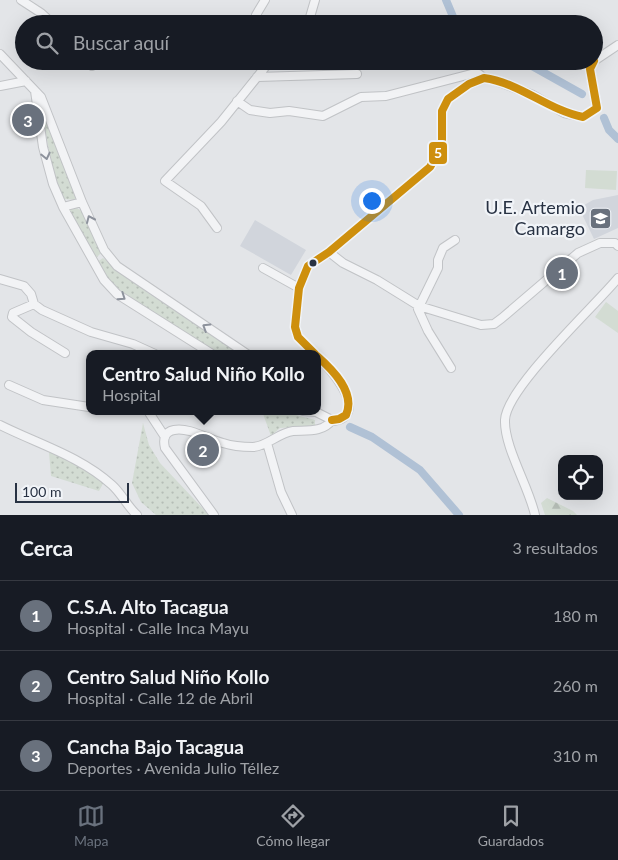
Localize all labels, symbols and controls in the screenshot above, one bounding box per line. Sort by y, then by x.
search box [15,15,603,70]
icon: search [33,29,61,57]
text: Buscar aquí [73,31,169,54]
pin: 3 [12,101,44,139]
line badge: 5 [428,141,448,165]
text: 5 [434,144,442,161]
one-way arrow [40,152,50,161]
your location [359,188,385,214]
place label: U.E. Artemio Camargo [485,196,585,239]
school or university icon: U.E. Artemio Camargo [589,206,613,230]
one-way arrow [86,216,96,225]
pin: 1 [546,254,578,292]
unlabelled marker [308,258,318,268]
one-way arrow [116,291,126,300]
one-way arrow [203,323,212,333]
popup [86,350,321,415]
text: Centro Salud Niño Kollo [102,362,305,385]
text: Hospital [102,385,161,404]
pin: 2 [187,431,219,469]
map controls [558,455,603,500]
button: locate [558,455,603,500]
scale bar [15,480,129,503]
text: 100 m [22,483,61,500]
text: Cerca [20,535,73,560]
text: 3 resultados [512,538,598,557]
text: C.S.A. Alto Tacagua [67,595,229,618]
text: 1 [31,606,41,625]
text: 180 m [553,606,598,625]
text: Hospital · Calle Inca Mayu [67,618,249,637]
text: Centro Salud Niño Kollo [67,665,269,688]
text: 2 [31,676,41,695]
text: 260 m [553,676,598,695]
text: Hospital · Calle 12 de Abril [67,688,253,707]
text: Cancha Bajo Tacagua [67,735,244,758]
text: 3 [31,746,41,765]
text: 310 m [553,746,598,765]
text: Deportes · Avenida Julio Téllez [67,758,279,777]
tab: Mapa [74,802,108,849]
tab: Cómo llegar [256,802,330,849]
tab: Guardados [478,802,544,849]

